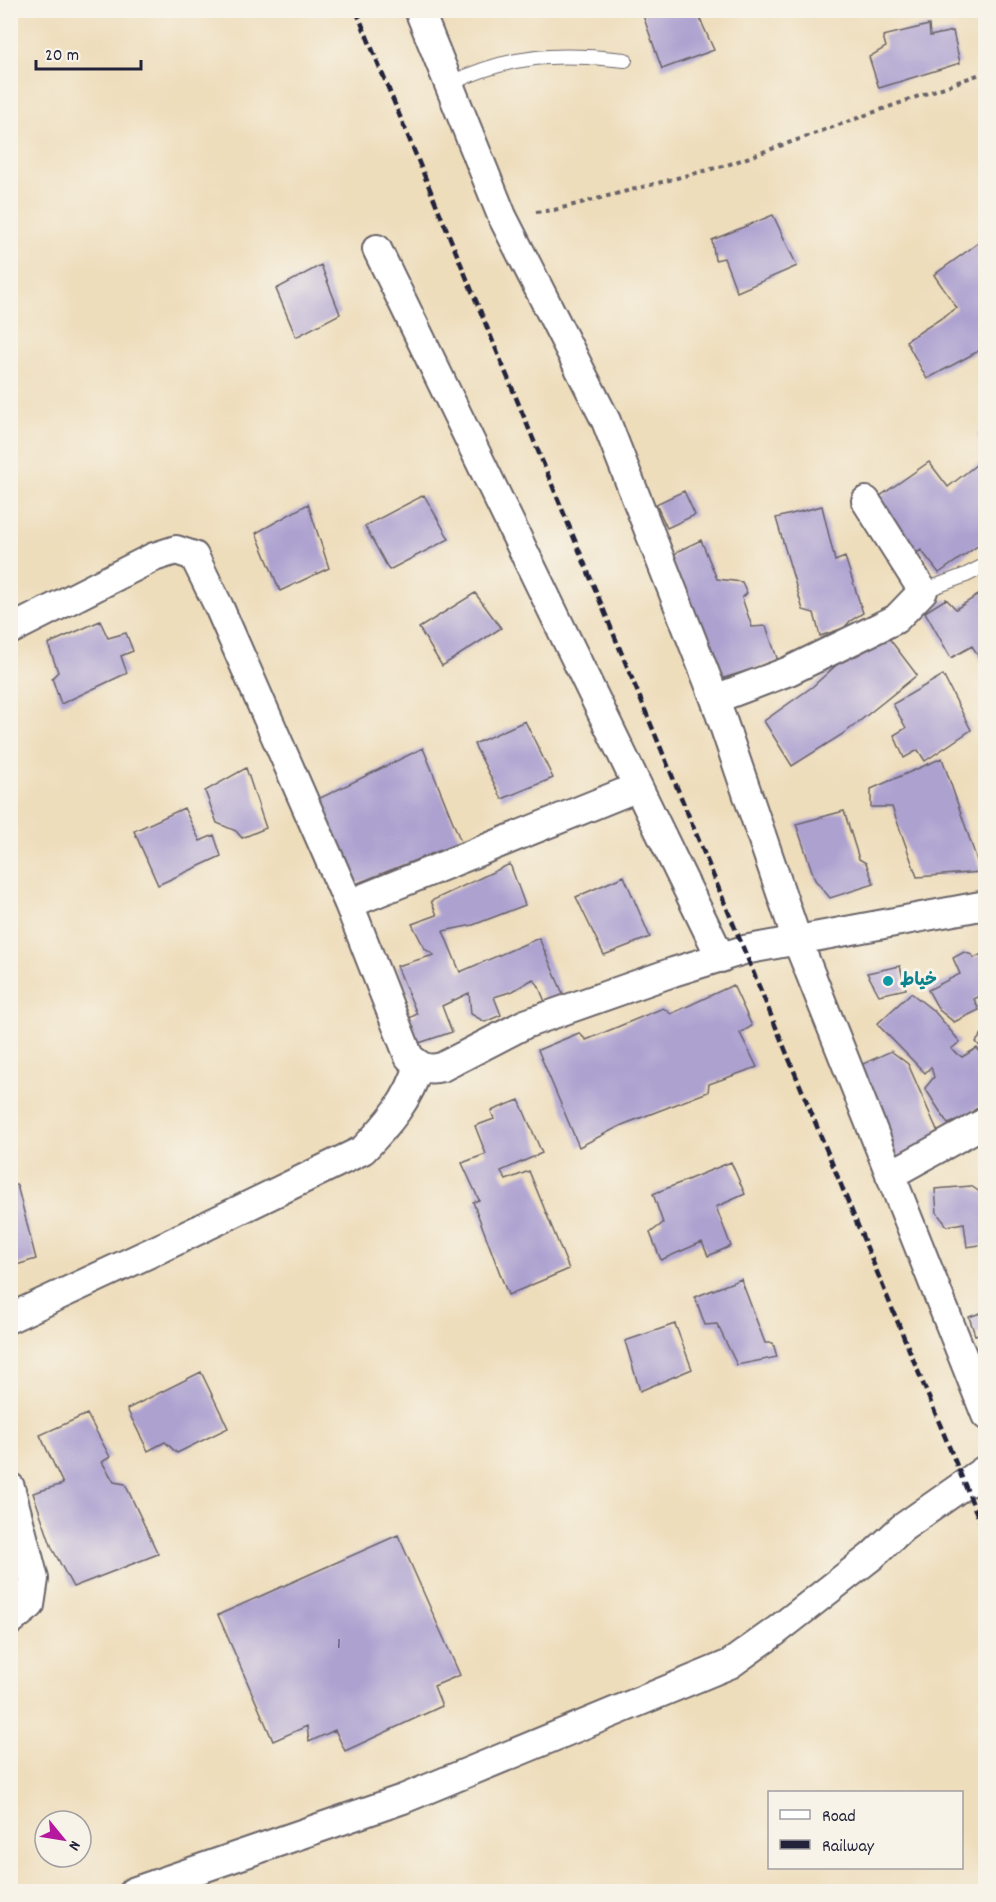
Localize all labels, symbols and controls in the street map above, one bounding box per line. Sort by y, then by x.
scale bar [36,33,141,71]
text: 20 m [45,44,79,69]
place label: خياط [900,969,937,994]
marker: خياط [881,974,895,988]
house number: 1 [337,1634,341,1656]
legend [768,1791,963,1869]
text: Road [822,1805,856,1830]
north arrow [33,1809,93,1869]
text: Railway [822,1835,875,1860]
text: N [62,1836,86,1855]

